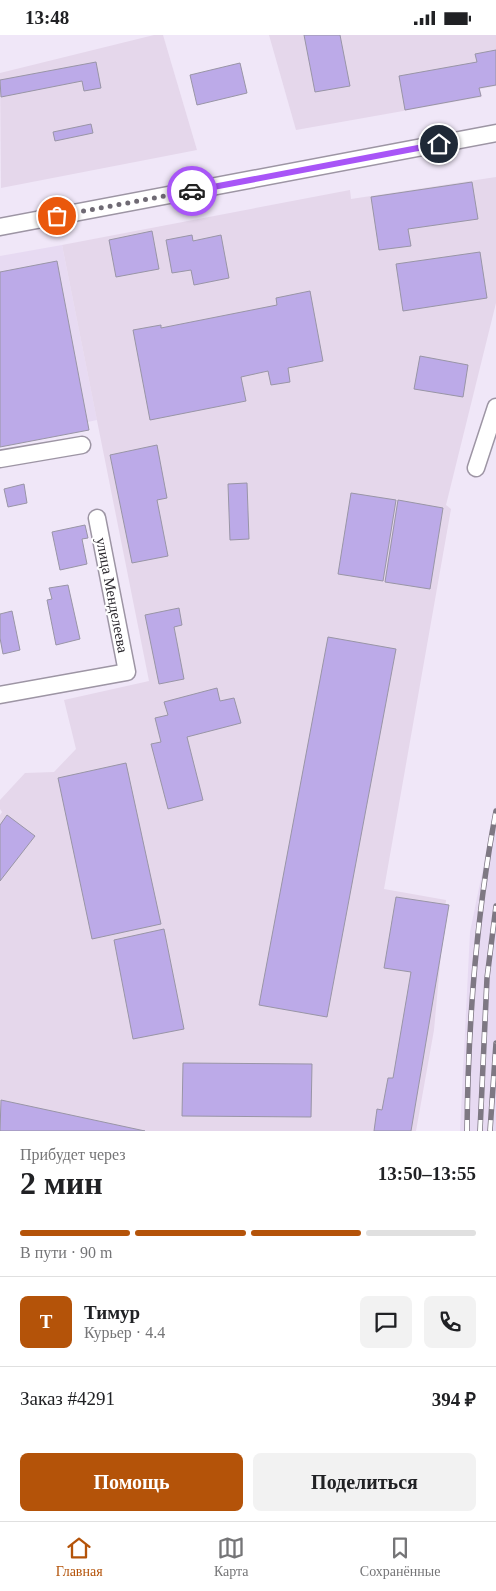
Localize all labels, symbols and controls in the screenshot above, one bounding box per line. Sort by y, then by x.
text: 13:48 [25,7,69,28]
pin [418,123,460,165]
icon: home [425,130,453,158]
courier [167,166,217,216]
icon: car [178,177,206,205]
pin [36,195,78,237]
icon: bag [43,202,71,230]
street label: улица Менделеева [93,536,131,654]
text: Прибудет через [20,1146,126,1163]
text: 13:50–13:55 [378,1163,476,1184]
text: 2 мин [20,1165,103,1201]
text: В пути · 90 m [20,1244,113,1261]
button: chat [360,1296,412,1348]
button: phone [424,1296,476,1348]
text: Тимур [84,1302,140,1323]
text: Т [40,1311,52,1332]
text: Курьер · 4.4 [84,1324,165,1341]
text: Заказ #4291 [20,1388,115,1409]
text: 394 ₽ [432,1389,476,1410]
button: Помощь [20,1453,243,1511]
button: Поделиться [253,1453,476,1511]
tab: Главная [56,1534,103,1580]
tab: Карта [214,1534,249,1580]
tab: Сохранённые [360,1534,440,1580]

